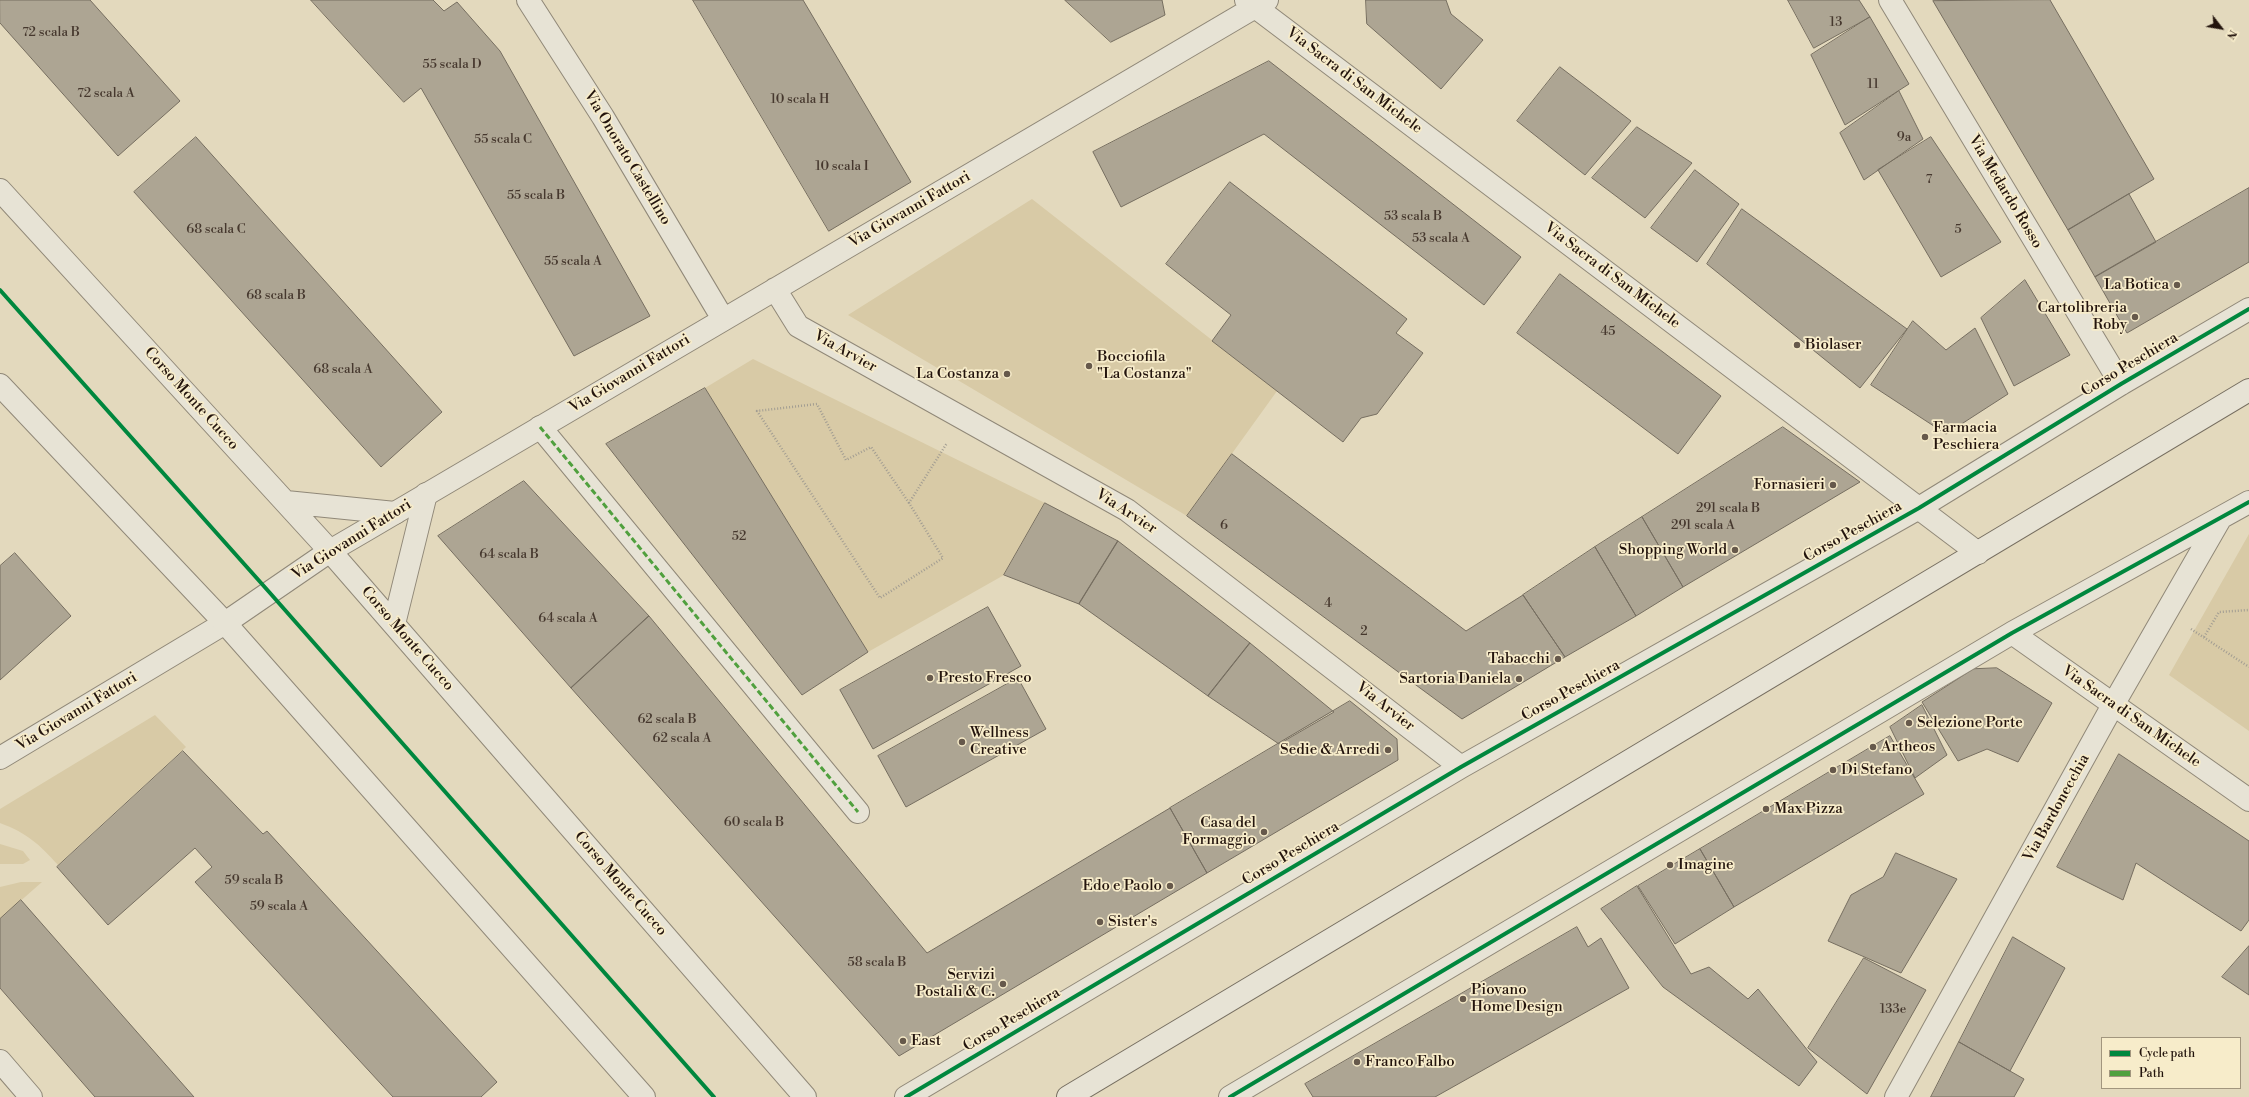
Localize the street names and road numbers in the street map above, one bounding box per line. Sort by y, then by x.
street label: Via Sacra di San Michele [1283,24,1425,138]
street label: Via Onorato Castellino [580,87,674,229]
street label: Via Medardo Rosso [1964,132,2046,252]
street label: Via Giovanni Fattori [846,168,974,252]
street label: Via Sacra di San Michele [1541,219,1683,333]
street label: Via Arvier [810,327,880,377]
street label: Corso Peschiera [2078,329,2182,401]
street label: Via Giovanni Fattori [566,331,694,417]
street label: Corso Monte Cucco [140,344,242,454]
street label: Via Arvier [1092,486,1160,538]
street label: Via Giovanni Fattori [289,496,415,584]
street label: Corso Peschiera [1801,498,1905,566]
street label: Corso Monte Cucco [357,583,457,695]
street label: Corso Peschiera [1519,657,1623,725]
street label: Via Sacra di San Michele [2058,662,2204,772]
street label: Via Giovanni Fattori [13,669,141,755]
street label: Via Arvier [1352,679,1418,735]
street label: Via Bardonecchia [2020,751,2094,865]
street label: Corso Peschiera [1239,818,1343,890]
street label: Corso Monte Cucco [570,828,670,940]
street label: Corso Peschiera [960,984,1064,1056]

